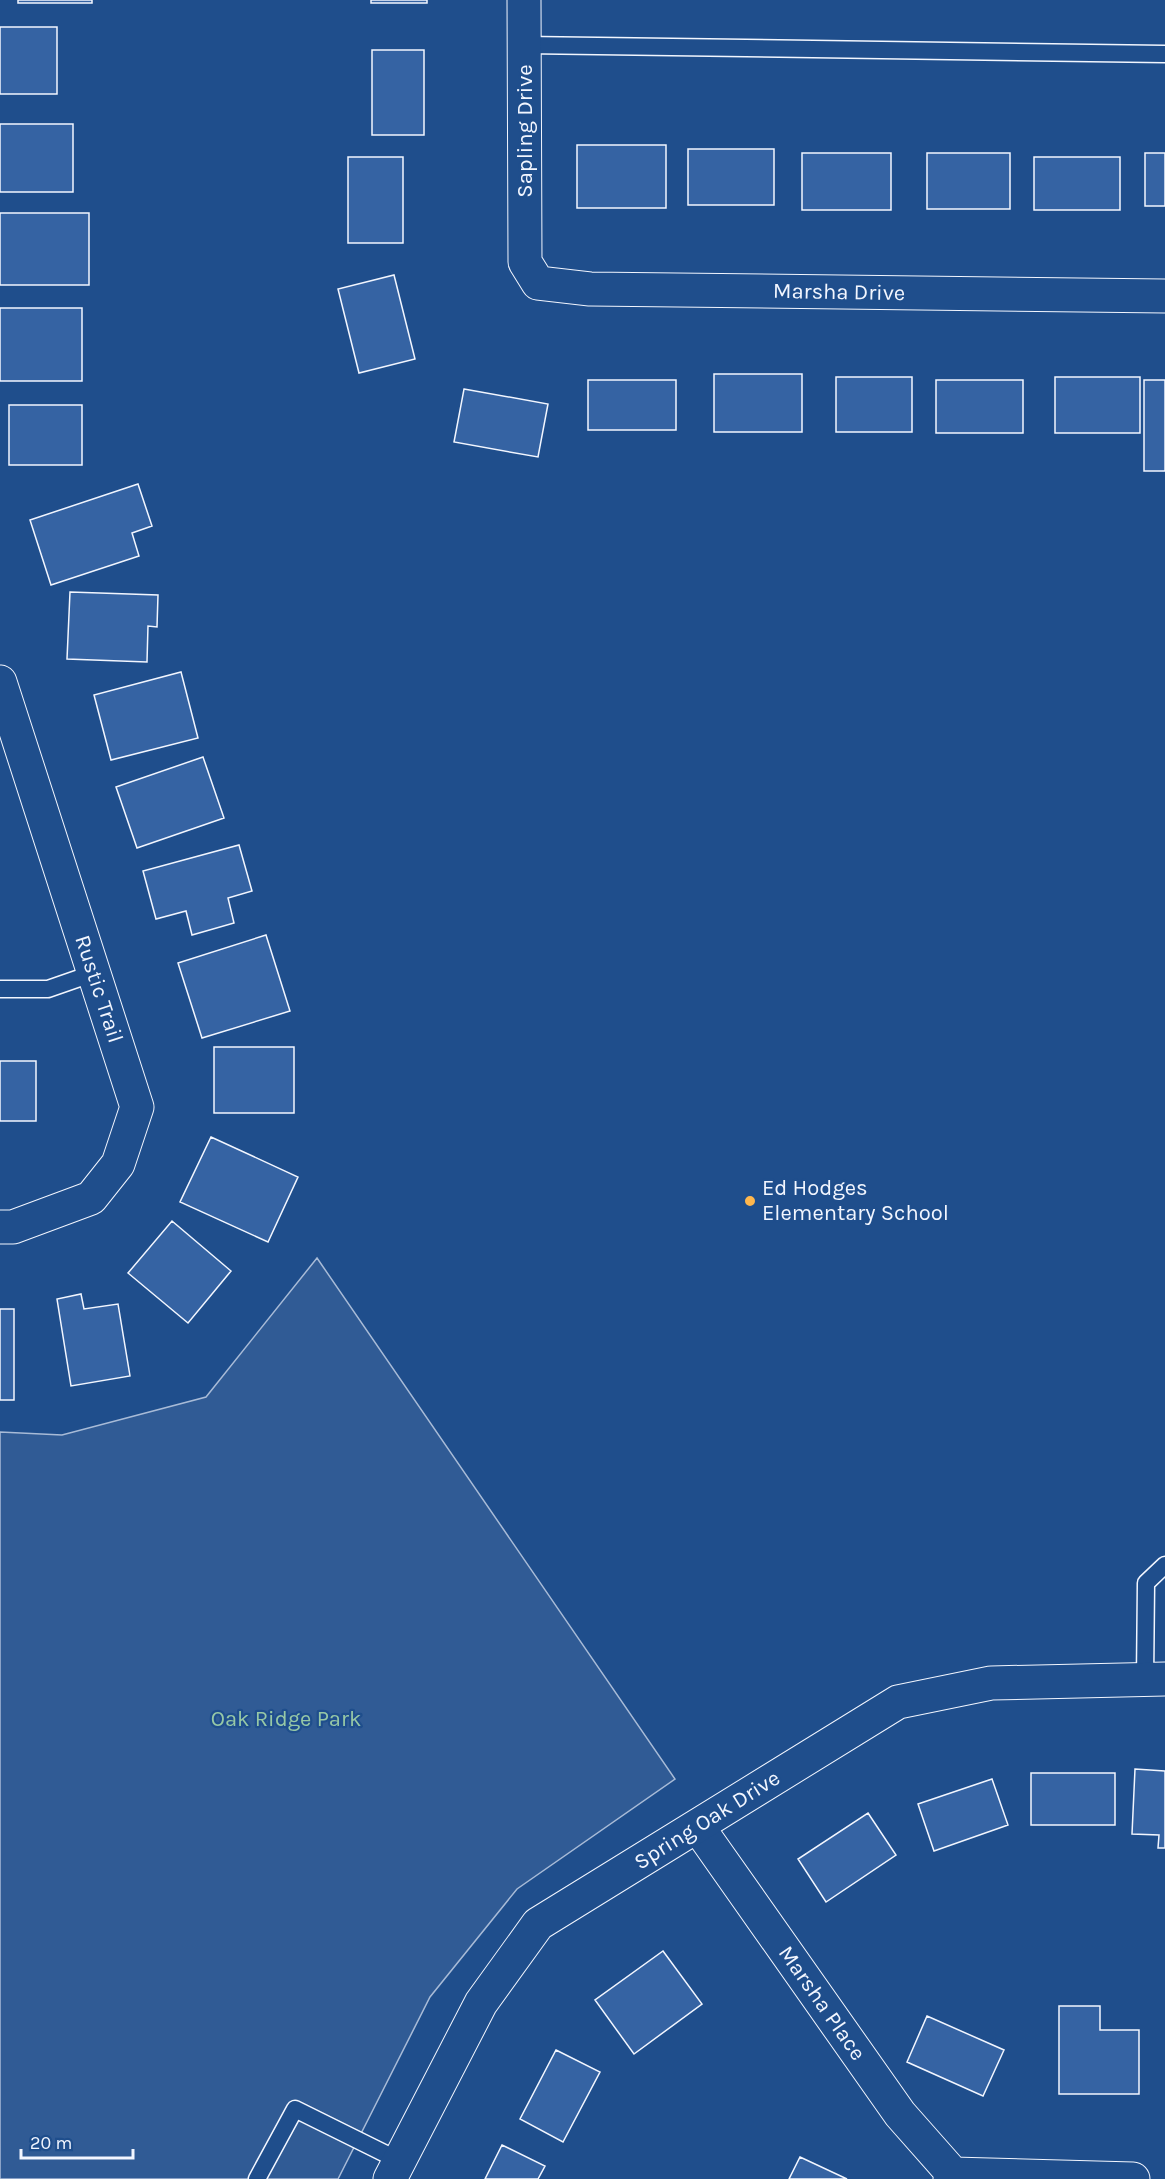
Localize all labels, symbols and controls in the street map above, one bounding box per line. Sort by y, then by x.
street label: Sapling Drive [512,64,538,198]
street label: Marsha Drive [773,278,905,306]
street label: Rustic Trail [69,932,129,1046]
place label: Ed Hodges Elementary School [762,1175,949,1226]
marker: Ed Hodges Elementary School [743,1194,757,1208]
park label: Oak Ridge Park [211,1706,361,1732]
street label: Spring Oak Drive [629,1765,785,1875]
street label: Marsha Place [773,1941,871,2065]
scale bar [21,2122,134,2160]
text: 20 m [30,2132,72,2154]

